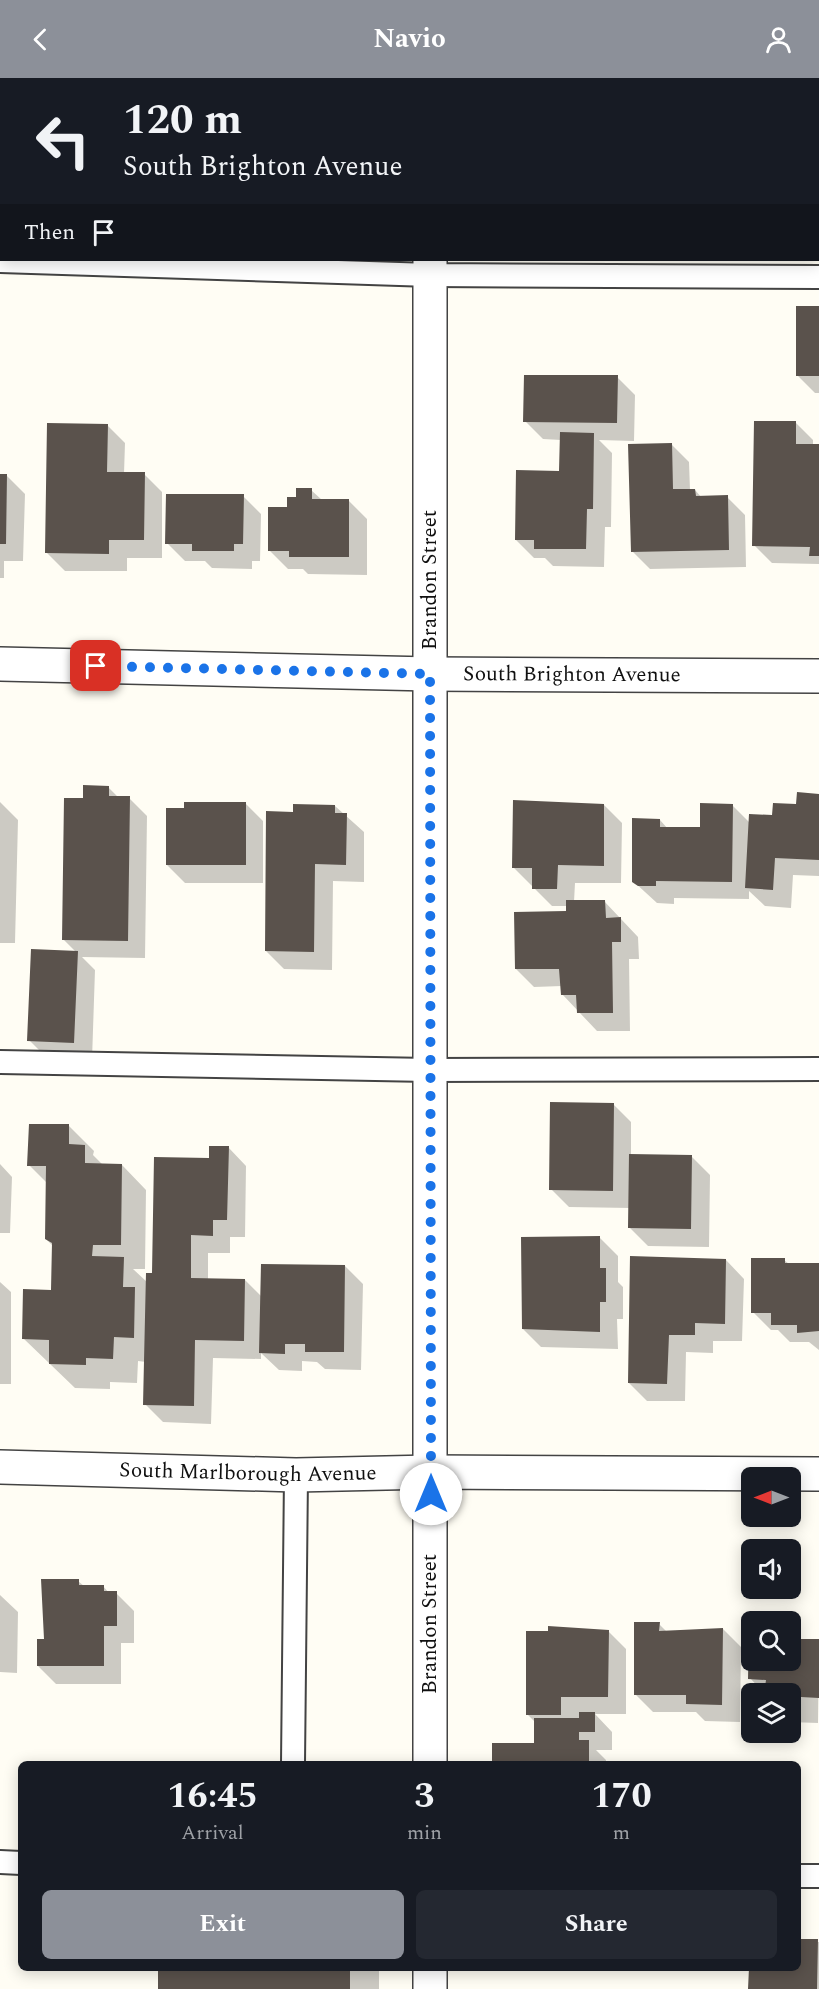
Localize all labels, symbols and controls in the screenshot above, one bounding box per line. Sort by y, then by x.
text: Navio [373,18,446,60]
icon: back [24,23,57,56]
icon: person [762,23,795,56]
text: 120 m [123,89,242,152]
icon: left [24,102,102,180]
text: South Brighton Avenue [123,146,402,188]
text: Then [24,216,75,249]
icon: arrive [87,216,120,249]
street label: Brandon Street [414,510,446,650]
pin [70,640,121,691]
icon: arrive [79,649,112,682]
street label: South Brighton Avenue [463,658,681,691]
street label: South Marlborough Avenue [119,1454,377,1491]
position arrow [399,1462,463,1526]
north arrow [741,1467,801,1527]
map controls [741,1467,801,1743]
button: sound [741,1539,801,1599]
street label: Brandon Street [414,1554,446,1694]
button: search [741,1611,801,1671]
button: layers [741,1683,801,1743]
text: 16:45 [167,1769,258,1824]
text: 3 [414,1769,435,1824]
text: 170 [591,1769,652,1824]
text: Arrival [181,1818,244,1848]
text: min [407,1818,442,1848]
text: m [613,1818,630,1848]
button: Exit [42,1890,404,1959]
button: Share [416,1890,777,1959]

